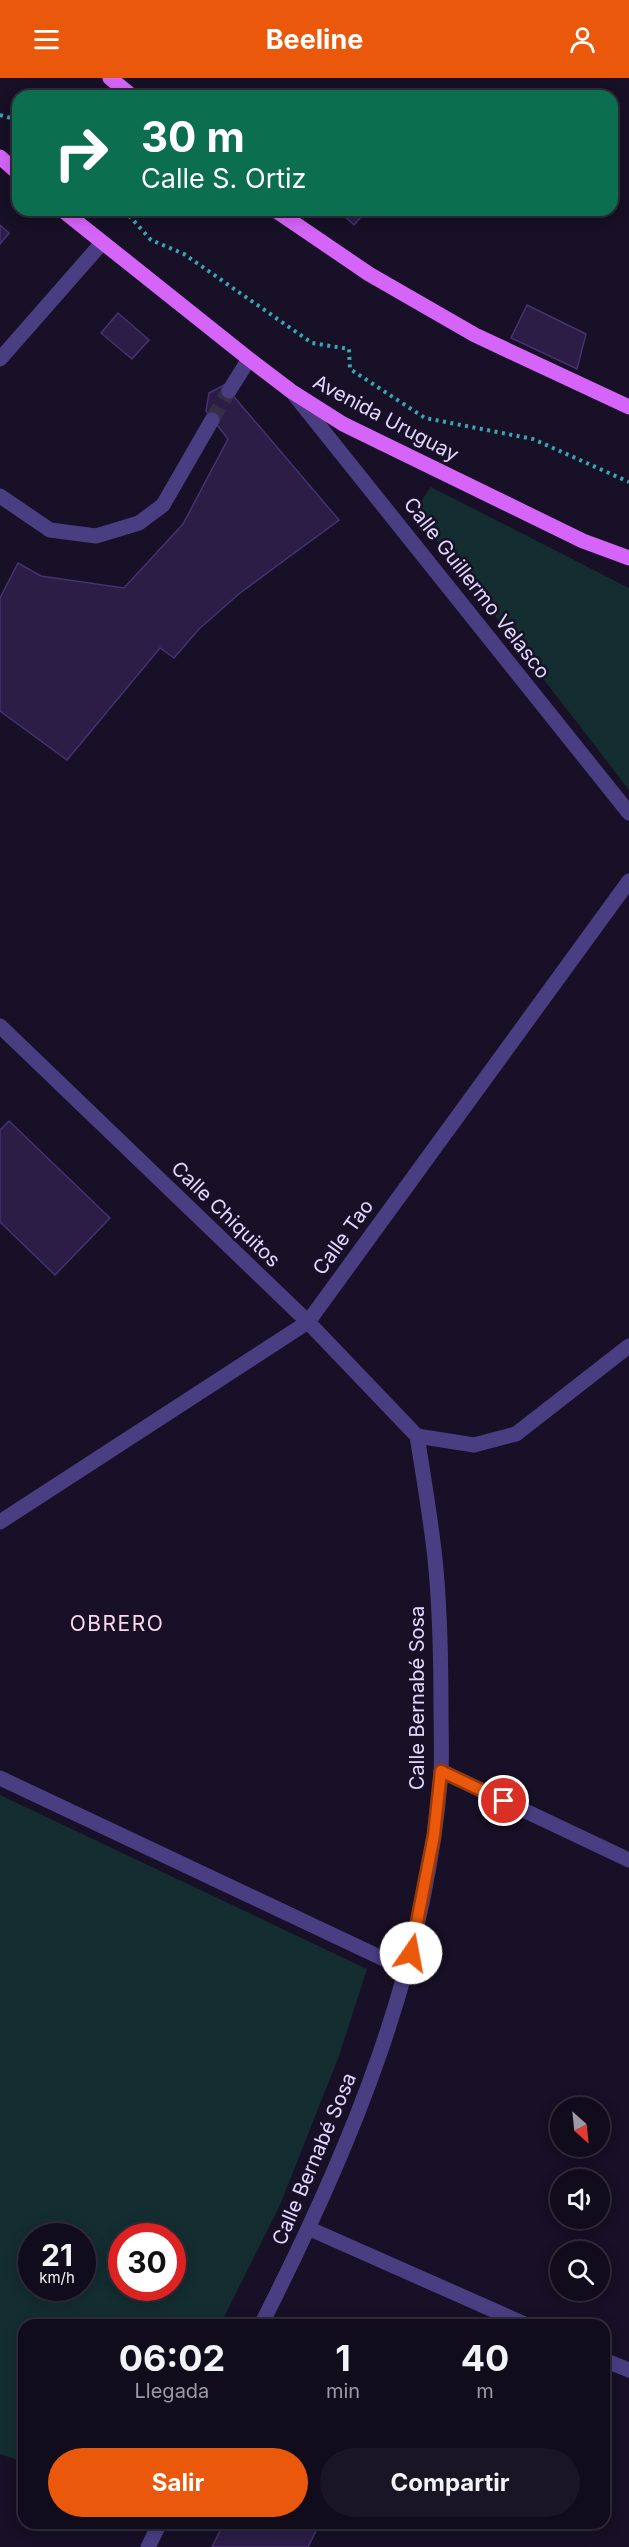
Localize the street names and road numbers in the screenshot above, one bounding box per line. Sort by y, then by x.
street label: Avenida Uruguay [309,370,463,466]
street label: Calle Guillermo Velasco [399,493,555,683]
street label: Calle Chiquitos [167,1156,285,1272]
street label: Calle Tao [308,1195,378,1279]
street label: Calle Bernabé Sosa [405,1606,429,1790]
street label: Calle Bernabé Sosa [267,2069,361,2249]

